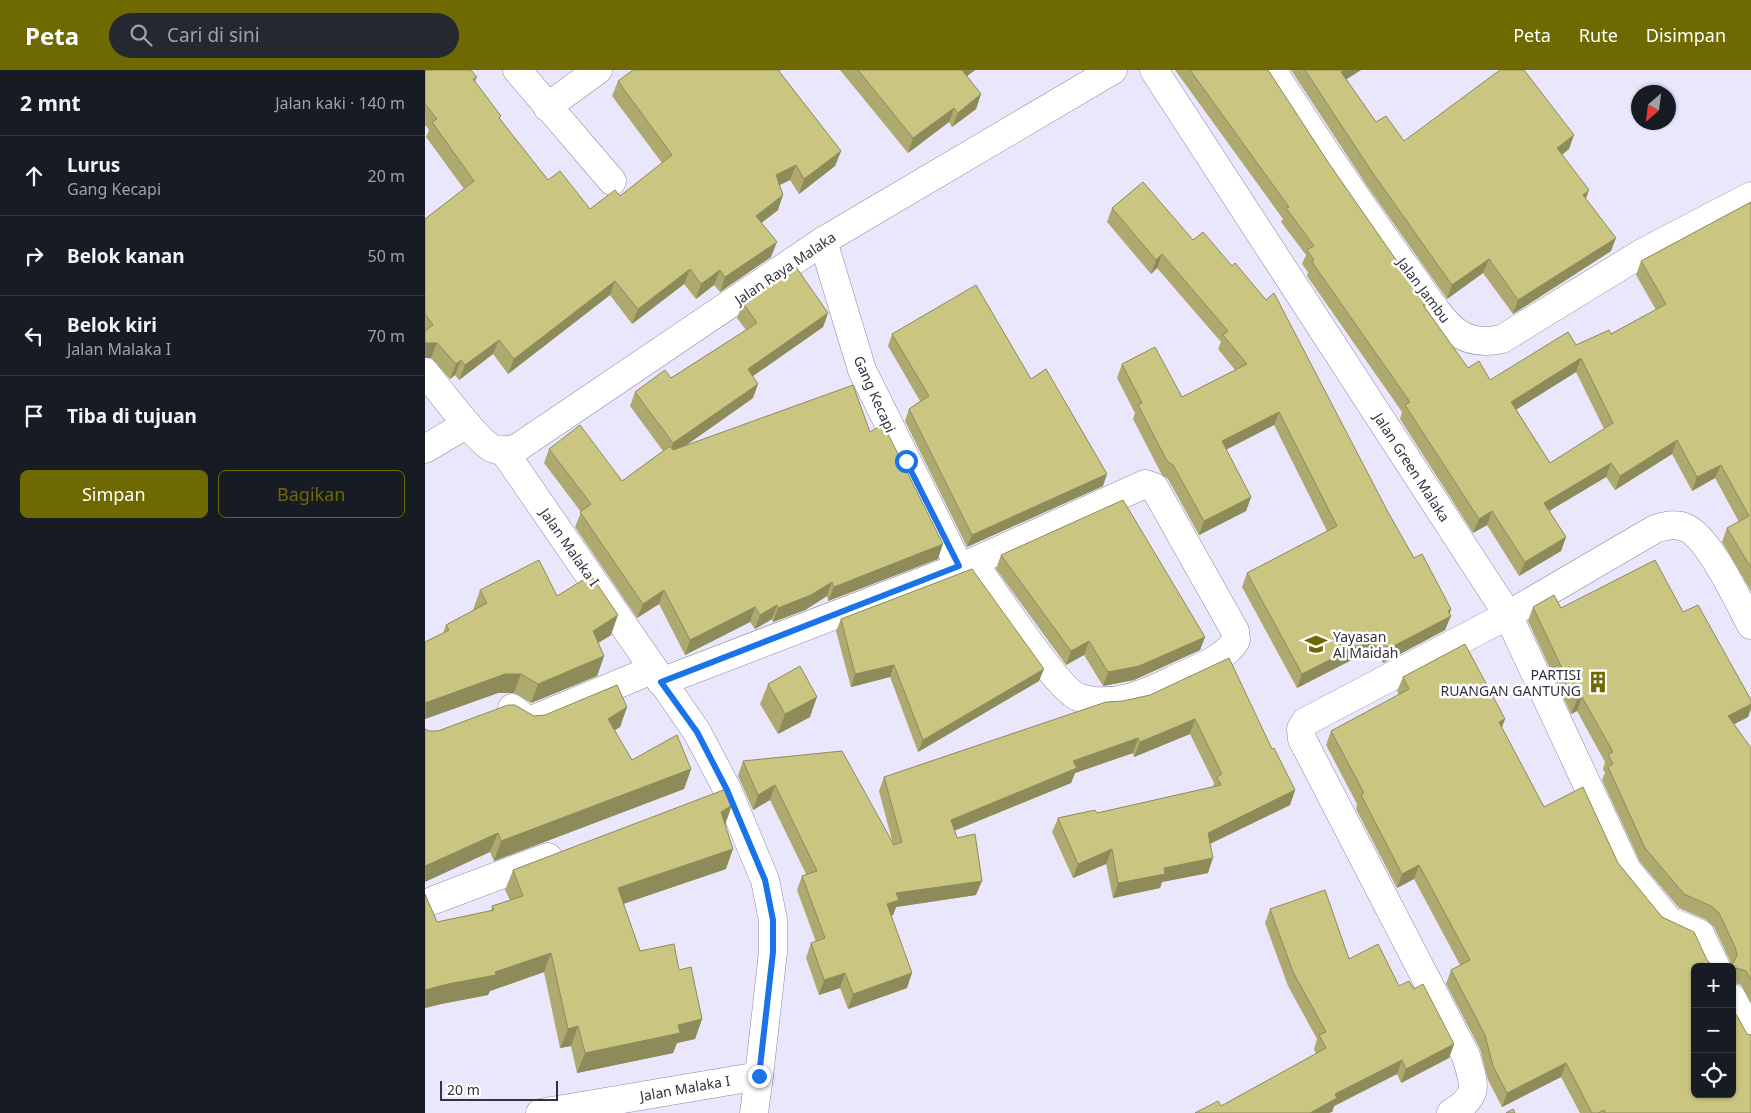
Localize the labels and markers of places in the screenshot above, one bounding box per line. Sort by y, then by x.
place label: Yayasan Al Maidah [1333,627,1398,662]
school or university icon: Yayasan Al Maidah [1303,631,1329,657]
place label: PARTISI RUANGAN GANTUNG [1441,665,1581,700]
building icon: PARTISI RUANGAN GANTUNG [1585,669,1611,695]

